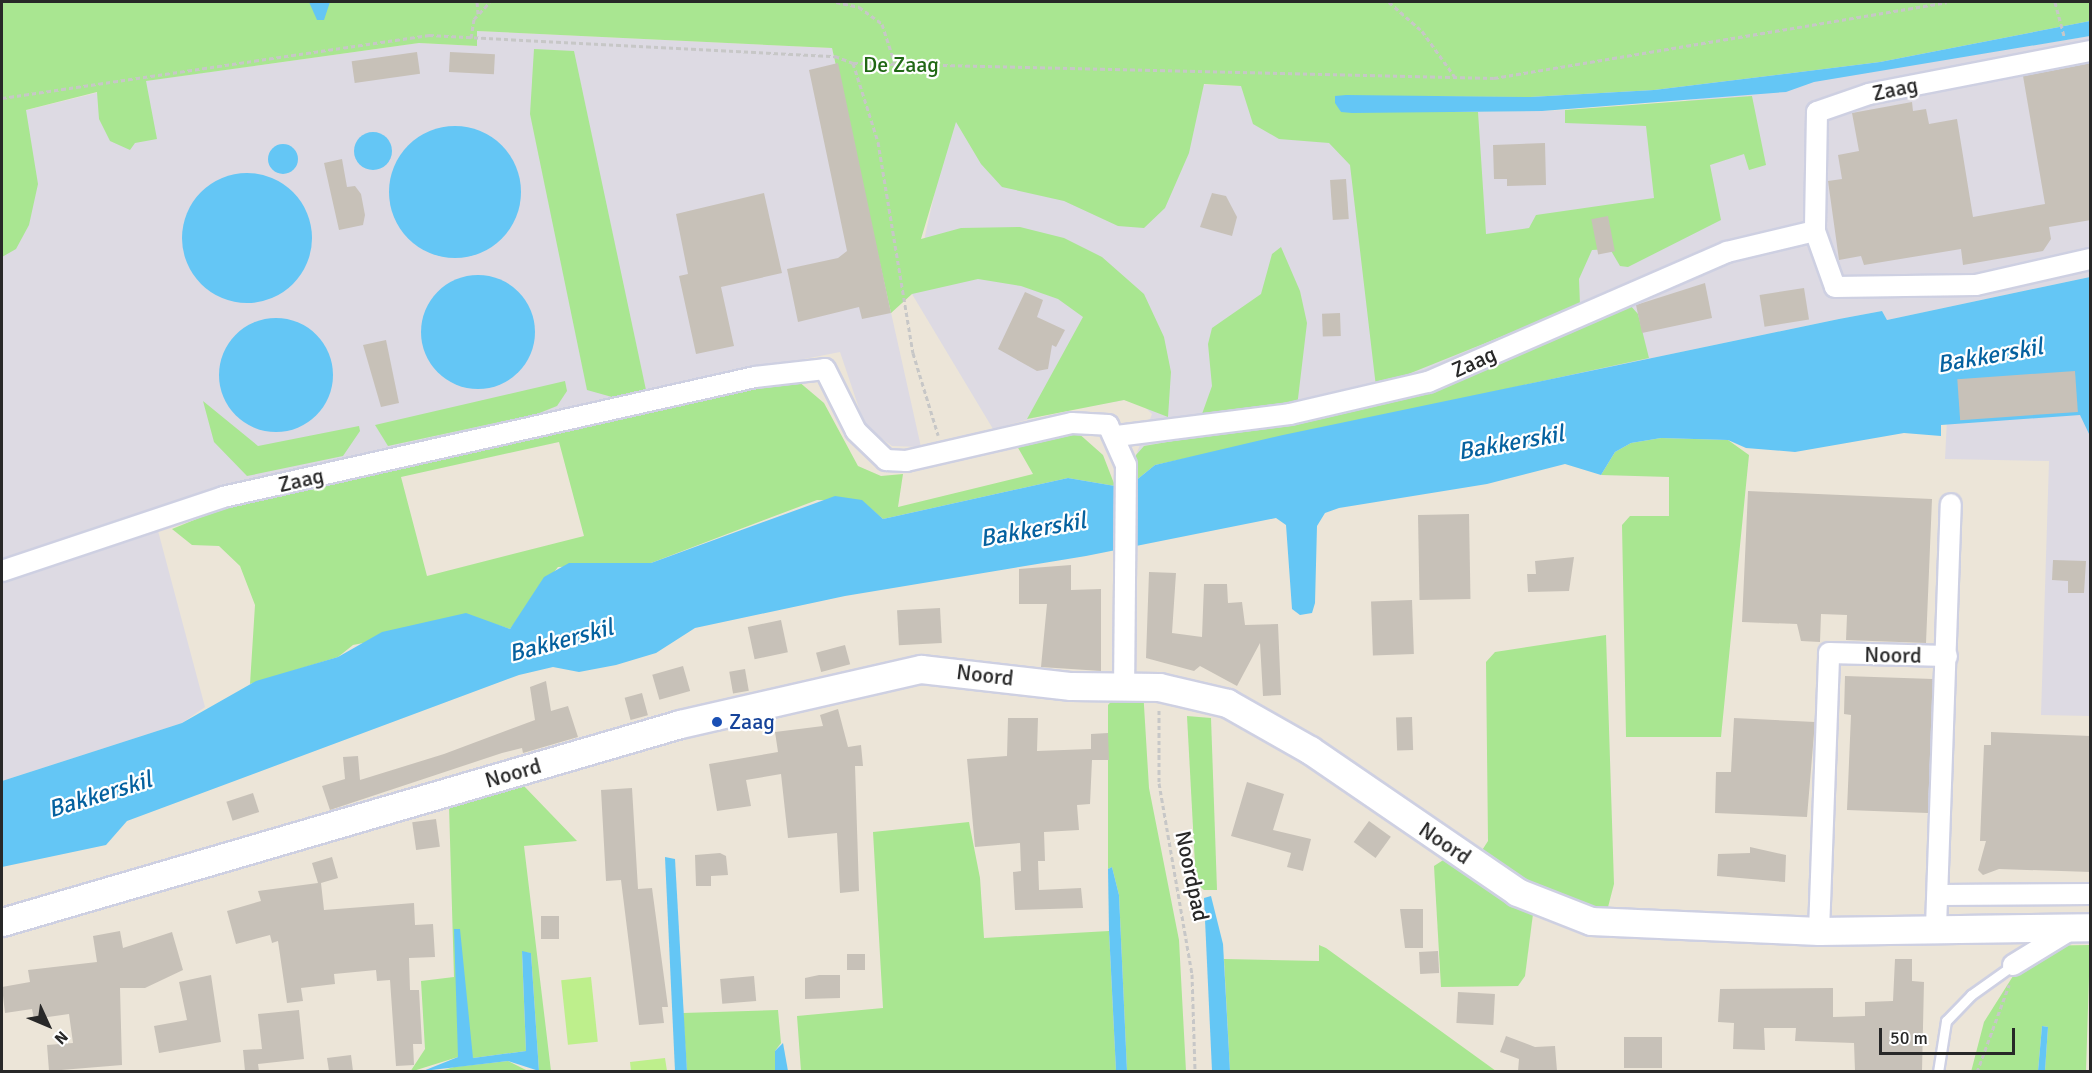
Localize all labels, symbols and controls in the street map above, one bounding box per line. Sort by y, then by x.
park label: De Zaag [863,52,939,78]
street label: Zaag [1870,71,1920,107]
water label: Bakkerskil [1935,333,2045,379]
street label: Zaag [1448,341,1500,383]
water label: Bakkerskil [1456,420,1566,466]
street label: Zaag [276,462,326,498]
water label: Bakkerskil [978,507,1088,553]
water label: Bakkerskil [506,613,616,669]
street label: Noord [1864,641,1922,669]
street label: Noord [955,658,1015,692]
place label: Zaag [729,709,775,735]
marker: Zaag [710,715,724,729]
street label: Noord [482,752,544,794]
water label: Bakkerskil [45,766,155,824]
street label: Noord [1414,816,1476,870]
street label: Noordpad [1170,828,1214,924]
north arrow [18,995,78,1055]
scale bar [1882,1016,2018,1054]
text: N [50,1027,72,1048]
text: 50 m [1890,1027,1928,1049]

